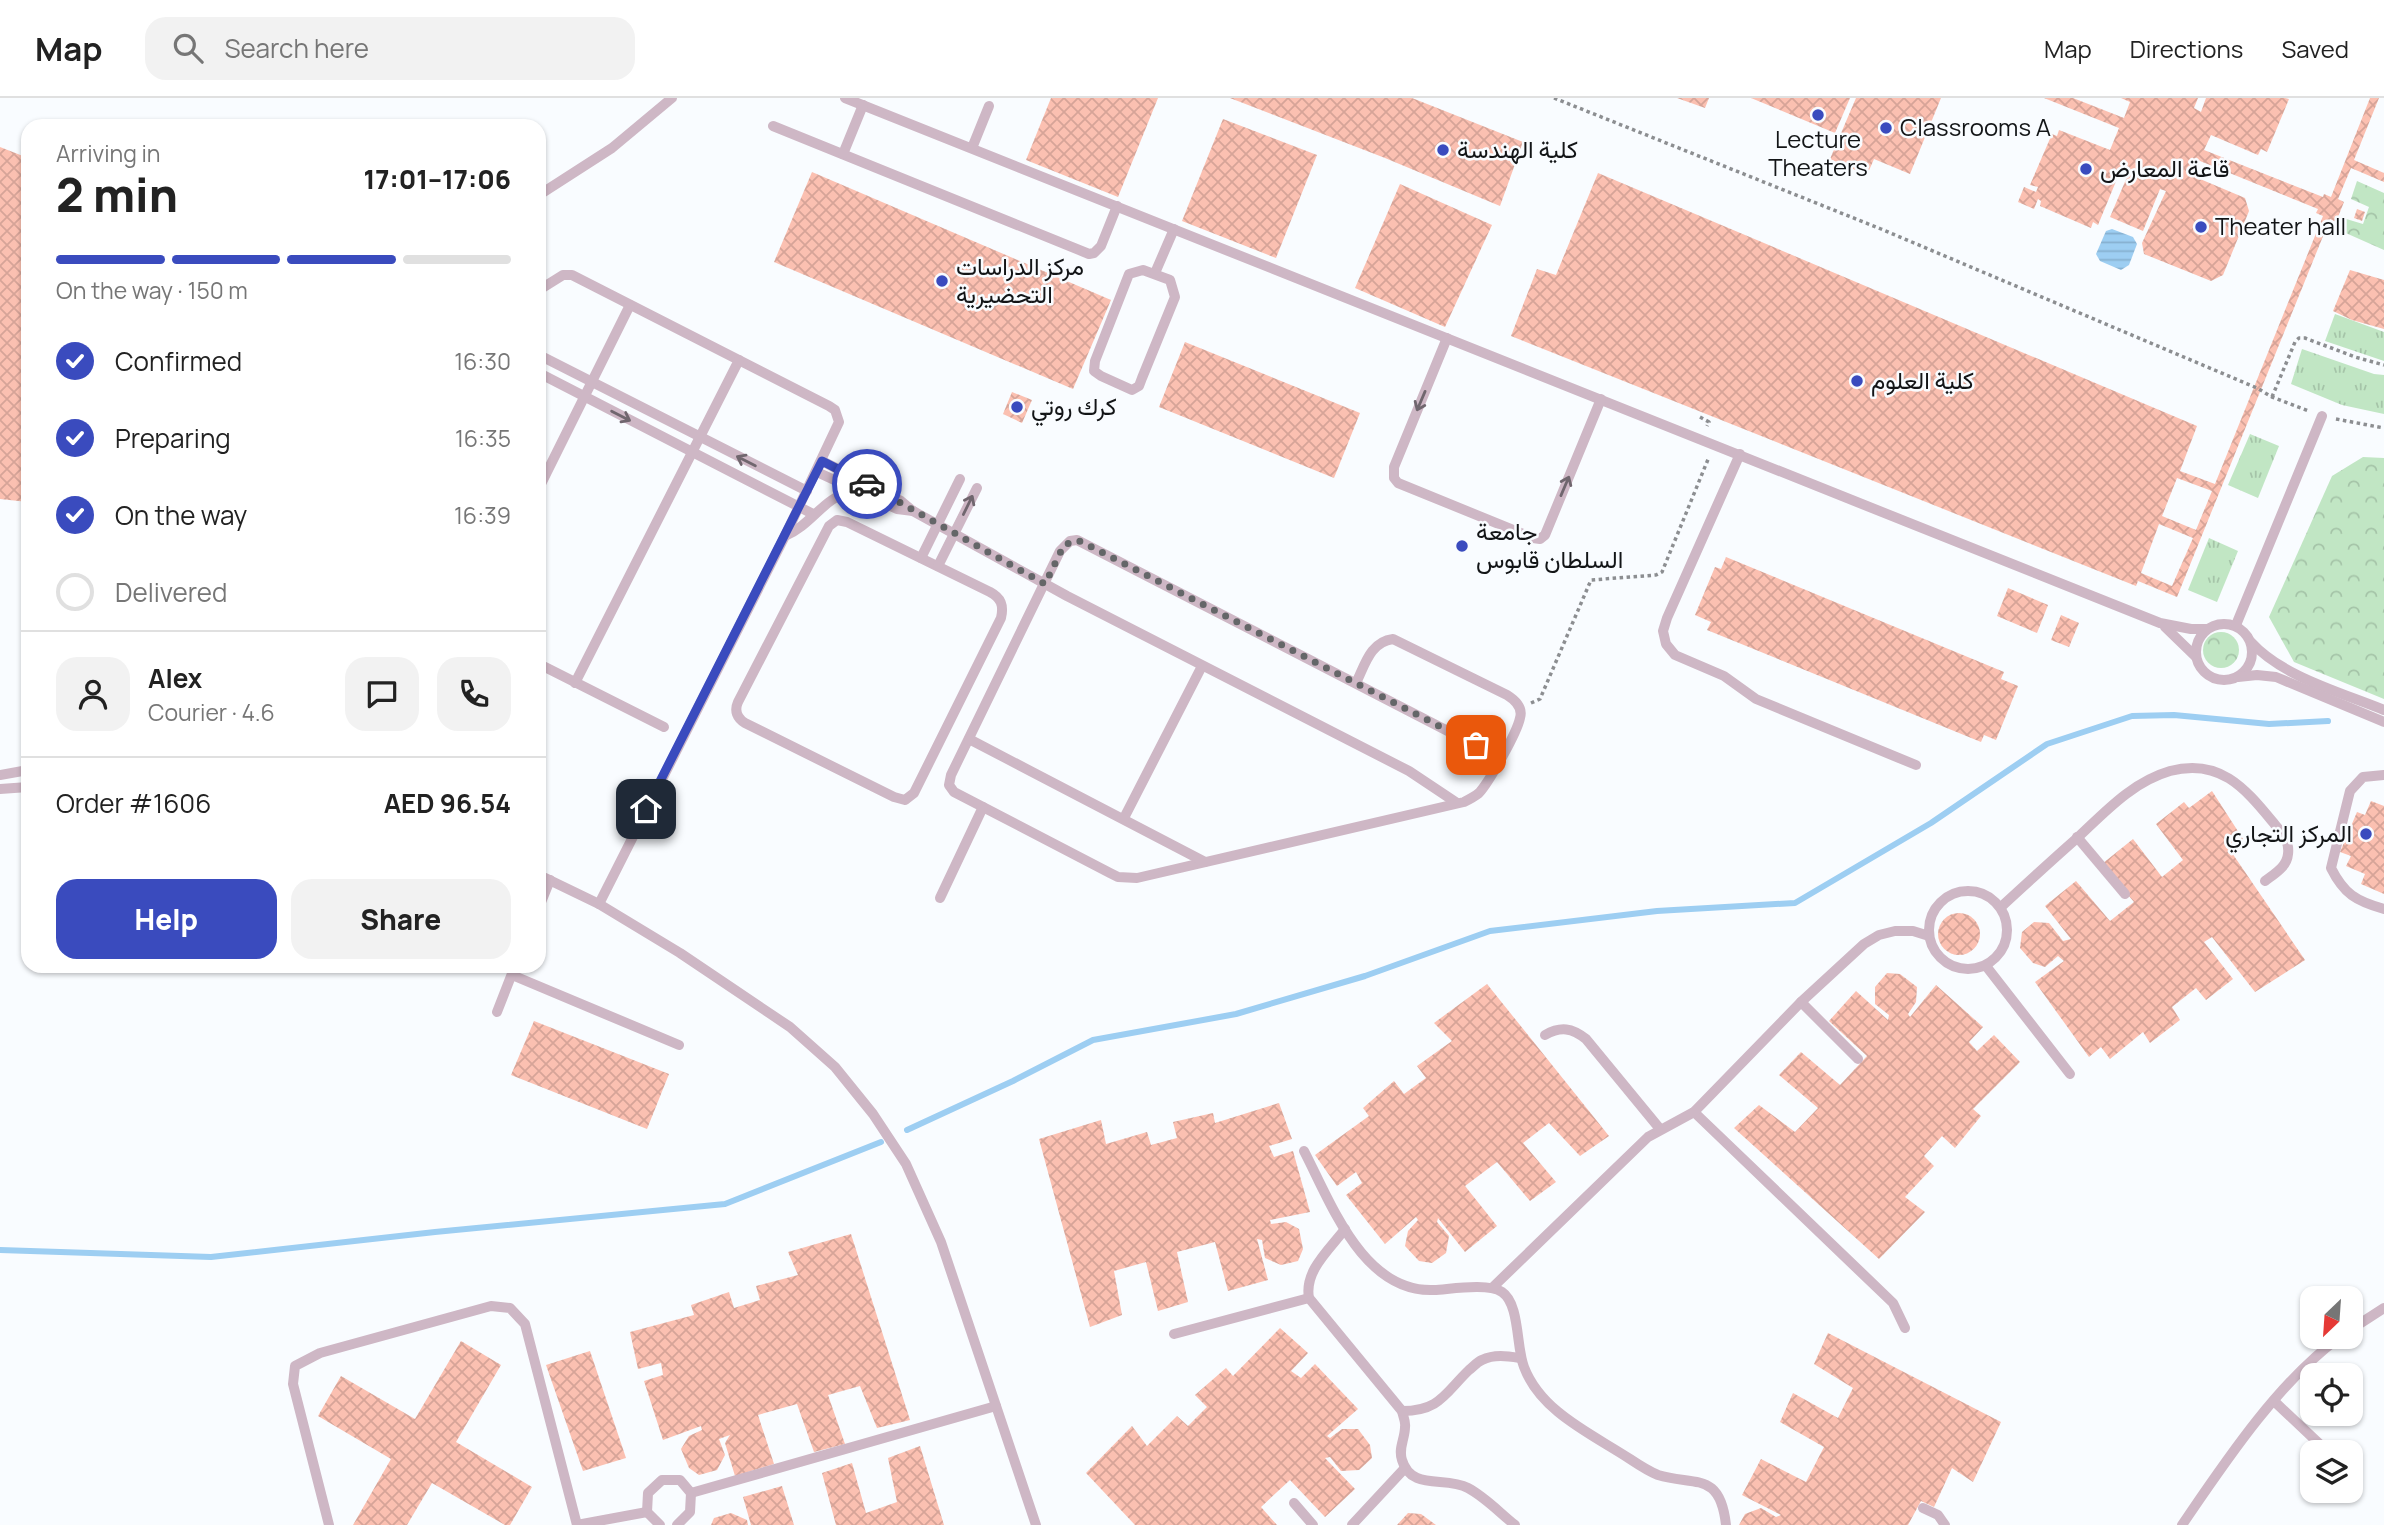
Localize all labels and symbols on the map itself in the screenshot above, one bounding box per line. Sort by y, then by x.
marker: Lecture Theaters [1810,107,1826,123]
place label: Classrooms A [1900,110,2051,143]
marker: Classrooms A [1878,120,1894,136]
place label: Lecture Theaters [1768,122,1868,183]
place label: كلية الهندسة [1457,132,1578,165]
marker: كلية الهندسة [1435,142,1451,158]
place label: قاعة المعارض [2100,151,2230,184]
marker: قاعة المعارض [2078,161,2094,177]
place label: Theater hall [2215,209,2346,242]
marker: Theater hall [2193,219,2209,235]
place label: مركز الدراسات التحضيرية [956,249,1084,310]
marker: مركز الدراسات التحضيرية [934,273,950,289]
place label: كلية العلوم [1871,363,1974,397]
marker: كلية العلوم [1849,373,1865,389]
place label: كرك روتي [1031,389,1117,426]
one-way arrow [1414,389,1427,411]
marker: كرك روتي [1009,399,1025,415]
one-way arrow [611,409,631,423]
courier [832,449,902,519]
one-way arrow [736,453,757,467]
one-way arrow [1559,476,1572,498]
one-way arrow [962,495,976,516]
place label: جامعة السلطان قابوس [1476,514,1623,575]
marker: جامعة السلطان قابوس [1454,538,1470,554]
pin [1446,715,1506,775]
pin [616,779,676,839]
place label: المركز التجاري [2225,816,2352,853]
marker: المركز التجاري [2358,826,2374,842]
north arrow [2300,1286,2362,1349]

